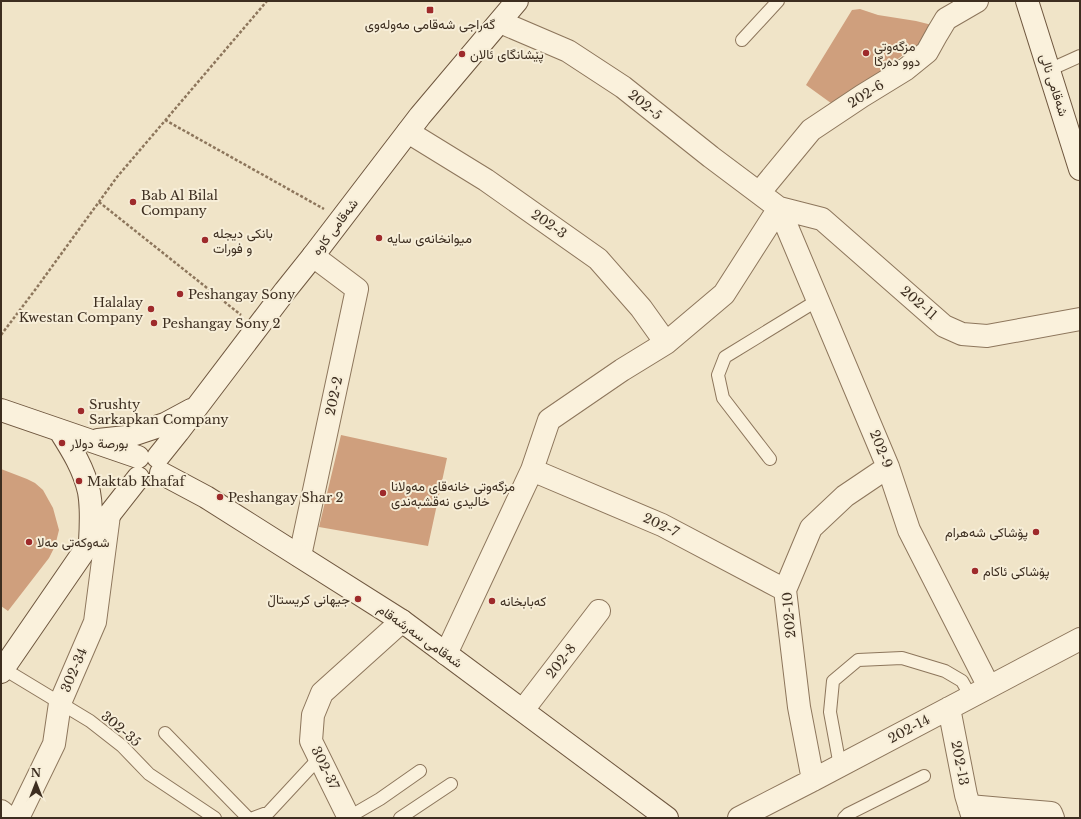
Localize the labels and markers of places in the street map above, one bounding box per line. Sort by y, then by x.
marker: گەراجی شەقامی مەولەوی [425,5,435,15]
place label: گەراجی شەقامی مەولەوی [365,16,495,33]
place label: مزگەوتی دوو دەرگا [874,38,920,70]
place label: پێشانگای ئالان [470,46,544,64]
marker: مزگەوتی دوو دەرگا [861,48,871,58]
marker: پێشانگای ئالان [457,49,467,59]
place label: Bab Al Bilal Company [141,187,218,219]
marker: Bab Al Bilal Company [128,197,138,207]
place label: بانکی دیجلە و فورات [213,225,273,257]
place label: میوانخانەی سایە [387,230,472,247]
marker: میوانخانەی سایە [374,233,384,243]
marker: بانکی دیجلە و فورات [200,235,210,245]
place label: Peshangay Sony [188,286,296,303]
marker: Peshangay Sony [175,289,185,299]
place label: Halalay Kwestan Company [19,294,144,326]
marker: Halalay Kwestan Company [146,304,156,314]
place label: Peshangay Sony 2 [162,315,281,332]
marker: Peshangay Sony 2 [149,318,159,328]
place label: Srushty Sarkapkan Company [89,396,229,428]
marker: Srushty Sarkapkan Company [76,406,86,416]
place label: بورصة دولار [69,435,128,452]
marker: بورصة دولار [57,438,67,448]
place label: Maktab Khafaf [87,473,187,490]
marker: Maktab Khafaf [74,476,84,486]
place label: مزگەوتی خانەقای مەولانا خالیدی نەقشبەندی [391,478,515,510]
marker: مزگەوتی خانەقای مەولانا خالیدی نەقشبەندی [378,488,388,498]
place label: Peshangay Shar 2 [228,489,344,506]
marker: Peshangay Shar 2 [215,492,225,502]
place label: پۆشاکی شەھرام [945,524,1028,542]
marker: پۆشاکی شەھرام [1031,527,1041,537]
place label: شەوکەتی مەلا [37,534,110,551]
marker: شەوکەتی مەلا [24,537,34,547]
place label: پۆشاکی ئاکام [983,563,1050,581]
marker: پۆشاکی ئاکام [970,566,980,576]
place label: جیهانی کریستاڵ [268,591,350,608]
place label: کەبابخانە [500,593,547,610]
marker: جیهانی کریستاڵ [353,594,363,604]
marker: کەبابخانە [487,596,497,606]

